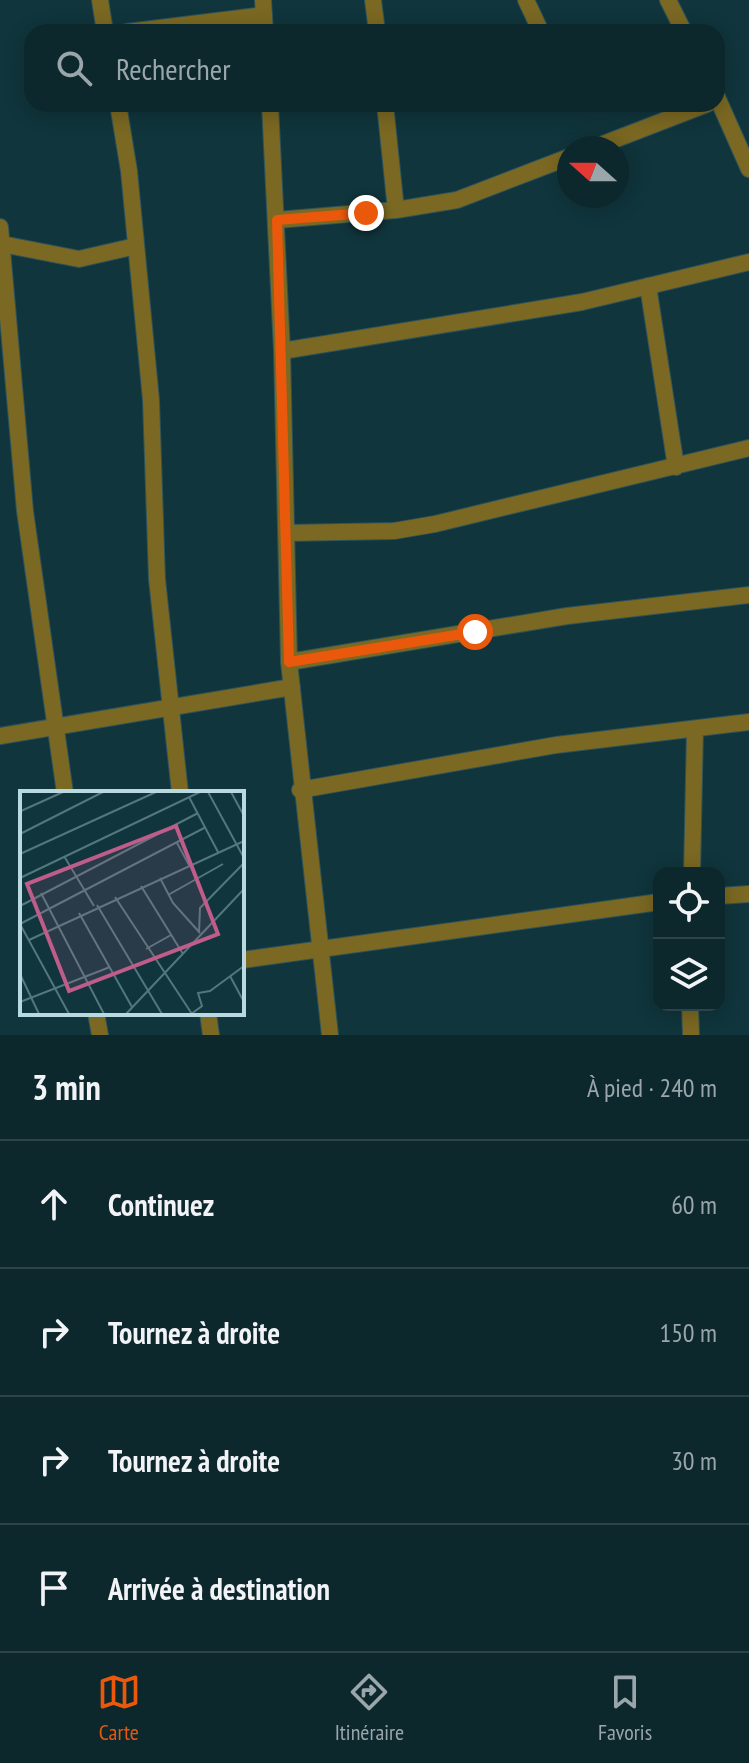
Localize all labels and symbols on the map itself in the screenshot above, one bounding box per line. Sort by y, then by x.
north arrow [557,136,629,208]
route end [348,195,384,231]
route start [457,614,493,650]
inset map [20,791,244,1015]

